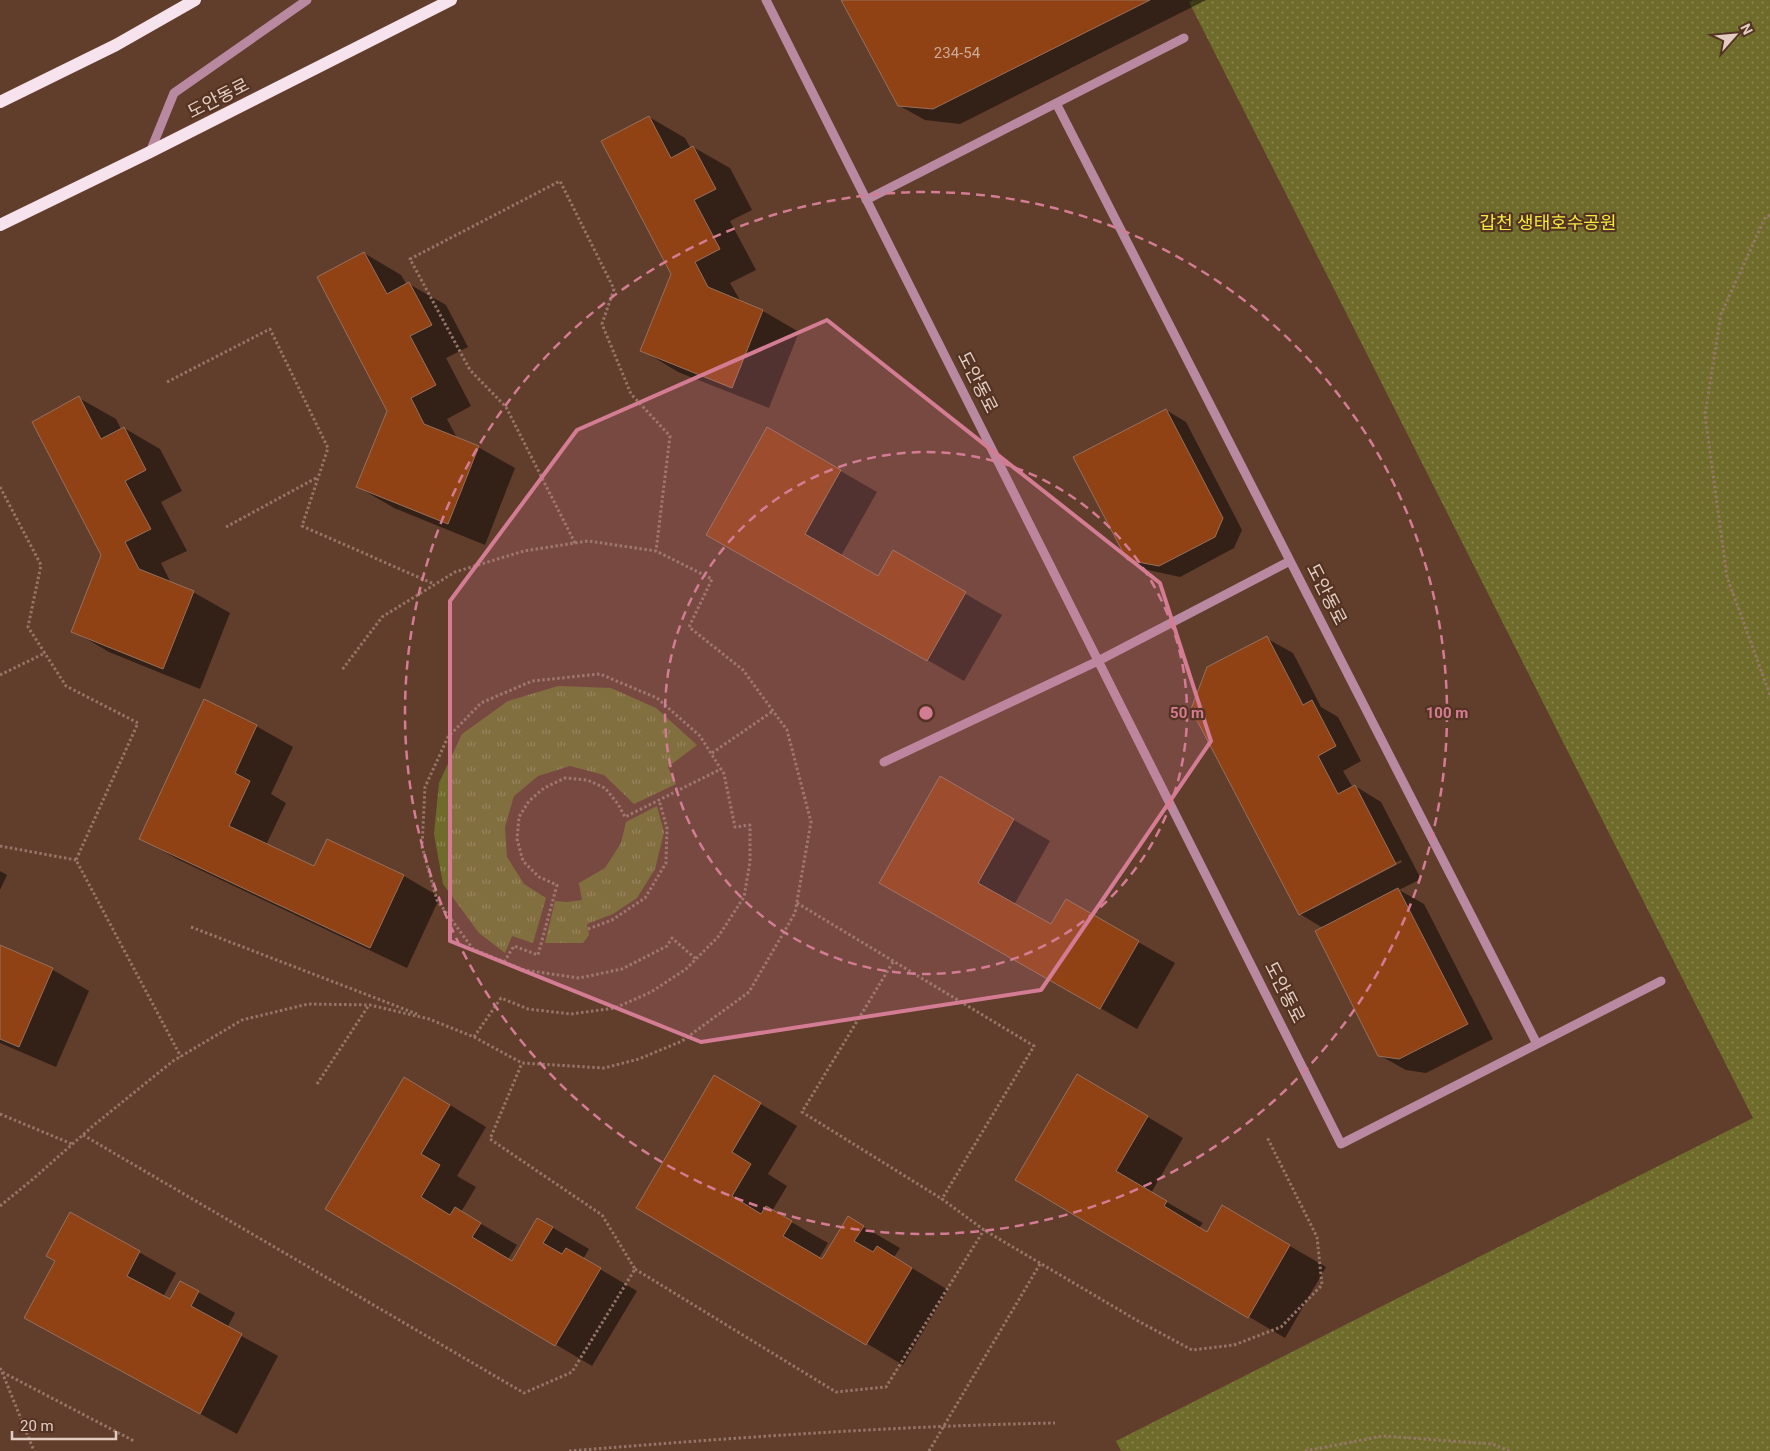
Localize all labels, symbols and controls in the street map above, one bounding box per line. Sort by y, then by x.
north arrow [1710,10,1760,60]
text: N [1737,21,1756,37]
house number: 234-54 [934,44,981,62]
street label: 도안동로 [184,74,252,122]
park label: 갑천 생태호수공원 [1480,212,1616,233]
street label: 도안동로 [954,348,1002,416]
street label: 도안동로 [1303,560,1351,628]
centre of rings [917,704,935,722]
text: 50 m [1170,704,1204,722]
text: 100 m [1426,704,1468,722]
street label: 도안동로 [1261,958,1309,1026]
scale bar [12,1408,116,1440]
text: 20 m [20,1417,54,1435]

